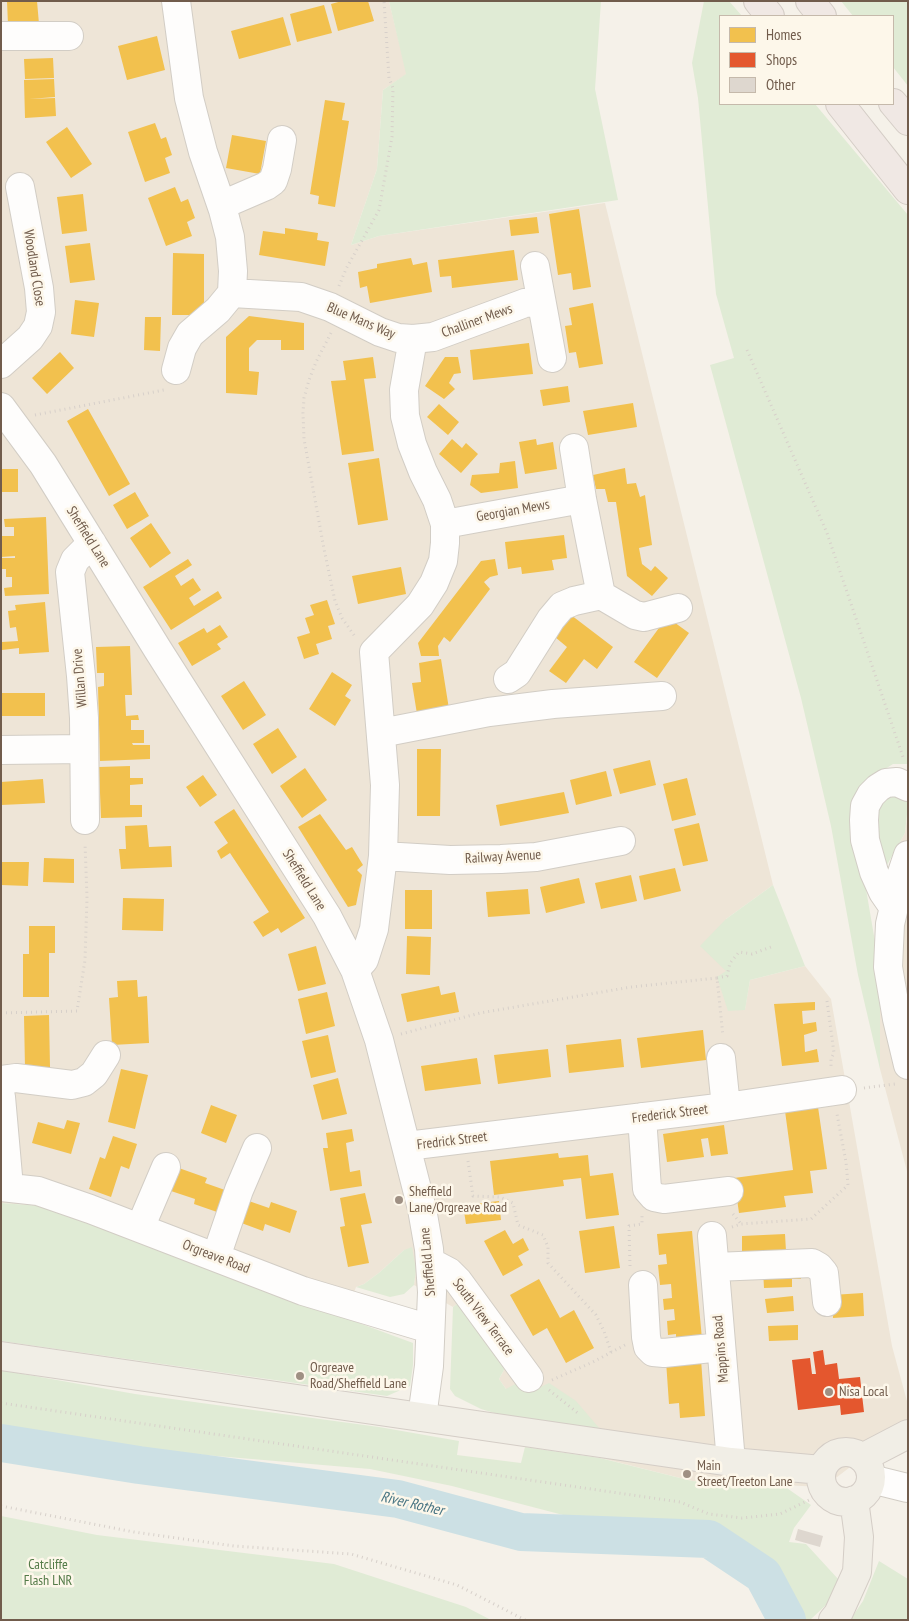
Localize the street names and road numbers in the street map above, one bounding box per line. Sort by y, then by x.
street label: Woodland Close [20,228,48,308]
street label: Blue Mans Way [324,299,398,343]
street label: Challiner Mews [439,300,515,342]
street label: Georgian Mews [475,496,551,526]
street label: Sheffield Lane [63,503,113,571]
street label: Willan Drive [69,648,91,708]
street label: Sheffield Lane [279,846,329,914]
street label: Railway Avenue [465,847,541,867]
street label: Frederick Street [631,1101,709,1127]
street label: Fredrick Street [416,1128,488,1154]
street label: Sheffield Lane [417,1227,439,1297]
street label: Orgreave Road [180,1236,252,1278]
street label: South View Terrace [449,1275,517,1359]
street label: Mappins Road [710,1315,732,1383]

